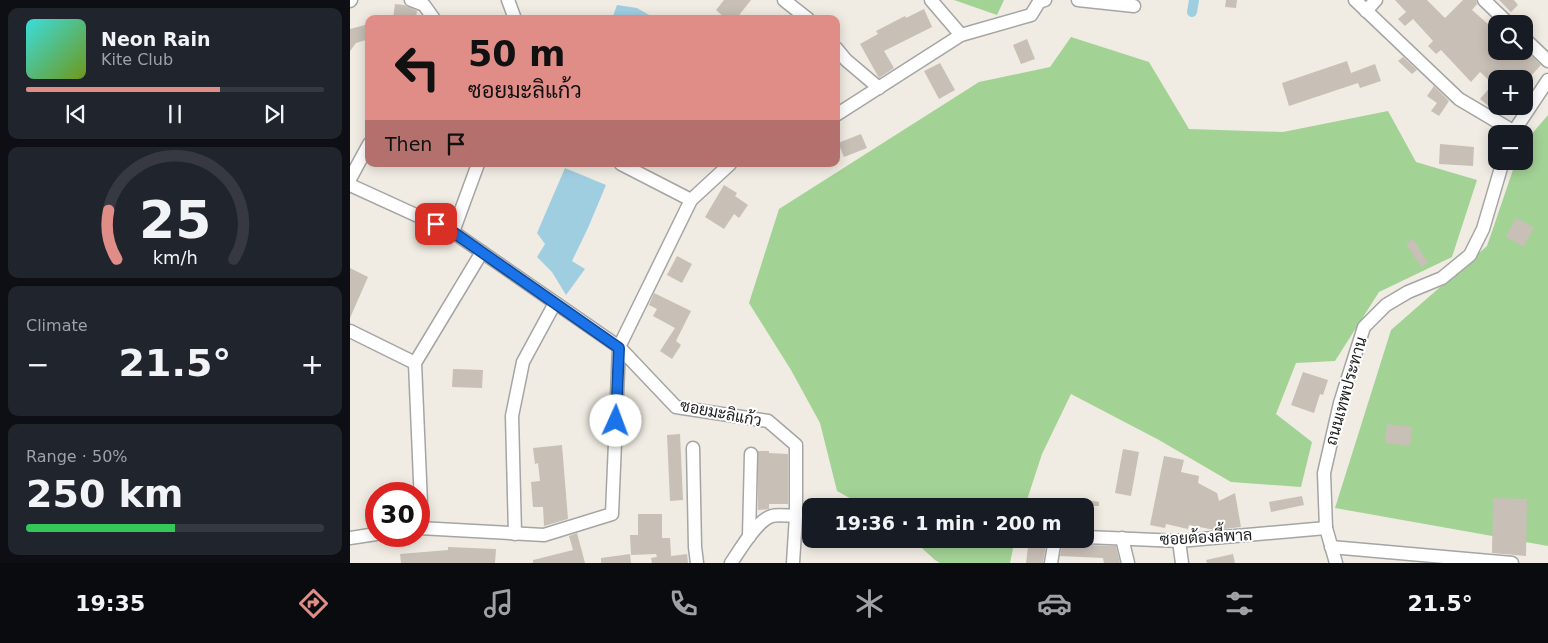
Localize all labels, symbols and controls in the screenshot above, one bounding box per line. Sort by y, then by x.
map controls [1488,15,1533,170]
button: search [1488,15,1533,60]
text: Neon Rain [101,28,210,50]
text: 50 m [468,34,565,74]
icon: left [385,35,450,100]
text: Kite Club [101,50,173,69]
button: + [1488,70,1533,115]
text: ซอยมะลิแก้ว [468,78,582,103]
icon: previous [62,100,90,128]
icon: pause [161,100,189,128]
icon: next [260,100,288,128]
button: − [1488,125,1533,170]
icon: arrive [442,130,470,158]
text: Then [385,133,432,155]
text: 25 [139,190,211,250]
pin [415,203,457,245]
icon: arrive [422,210,450,238]
text: km/h [152,247,198,268]
text: Climate [26,316,88,335]
street label: ถนนเทพประทาน [1321,335,1371,447]
text: 21.5° [119,341,231,385]
text: − [26,348,49,381]
text: + [301,348,324,381]
position arrow [589,394,641,446]
street label: ซอยมะลิแก้ว [679,395,764,430]
text: Range · 50% [26,447,128,466]
text: 250 km [26,472,183,516]
speed limit sign: 30 [365,482,430,547]
text: 19:36 · 1 min · 200 m [834,512,1062,534]
street label: ซอยต้องลี้พาล [1159,520,1253,549]
icon: directions [296,586,331,621]
icon: music [481,586,516,621]
icon: phone [666,586,701,621]
icon: climate [852,586,887,621]
icon: car [1037,586,1072,621]
icon: filters [1222,586,1257,621]
text: 19:35 [75,591,145,616]
text: 21.5° [1407,591,1473,616]

